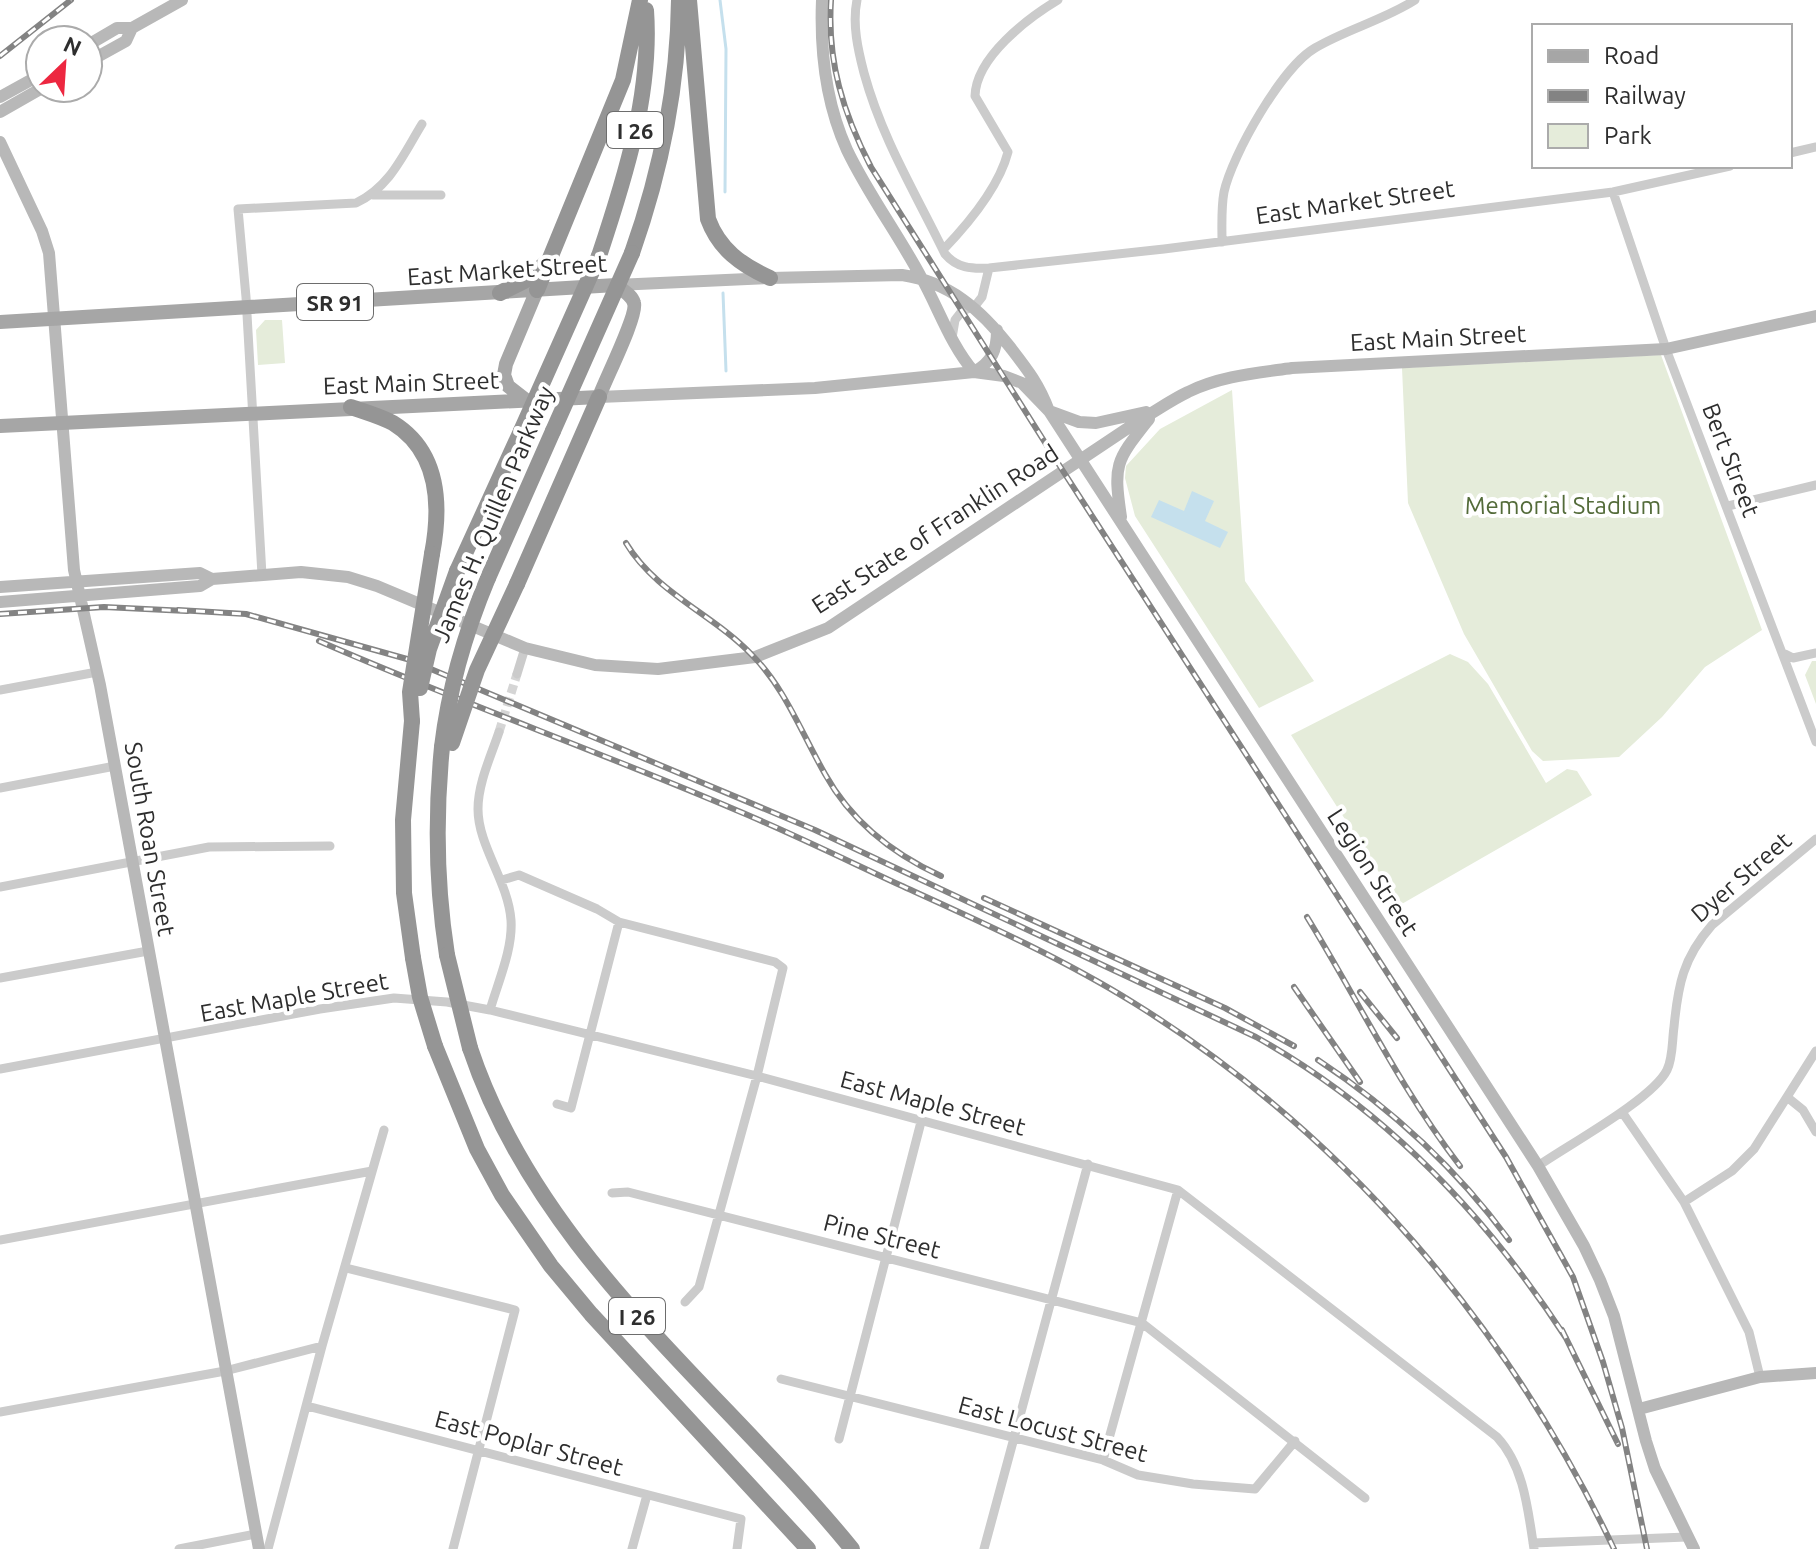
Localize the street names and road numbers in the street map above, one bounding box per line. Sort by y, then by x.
road number: I 26 [607,112,663,148]
street label: East Market Street [1254,175,1457,229]
street label: East Market Street [406,250,608,290]
road number: SR 91 [297,284,373,320]
street label: East Main Street [1349,320,1527,356]
street label: East Main Street [322,366,500,400]
street label: James H. Quillen Parkway [427,382,559,646]
street label: Bert Street [1697,399,1765,521]
street label: East State of Franklin Road [807,439,1063,619]
street label: South Roan Street [120,740,180,939]
street label: Legion Street [1322,804,1424,941]
street label: Dyer Street [1686,826,1797,928]
street label: East Maple Street [198,967,391,1027]
street label: East Maple Street [838,1065,1029,1141]
street label: Pine Street [821,1208,944,1264]
road number: I 26 [609,1298,665,1334]
street label: East Locust Street [956,1391,1151,1467]
street label: East Poplar Street [432,1405,627,1481]

